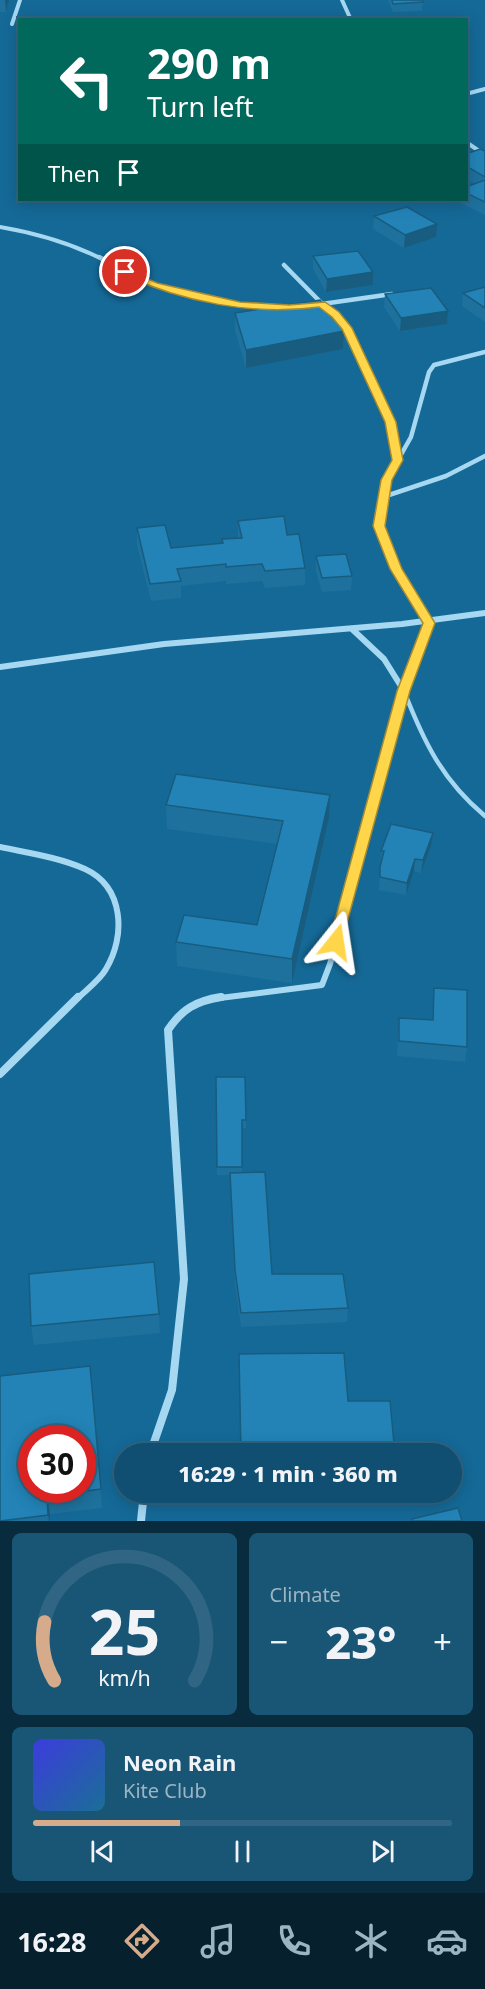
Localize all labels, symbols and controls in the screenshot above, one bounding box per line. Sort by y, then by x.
text: 290 m [147,34,271,91]
icon: left [48,42,126,120]
text: Turn left [147,88,253,125]
icon: arrive [112,156,145,189]
text: Then [48,158,100,188]
pin [99,246,150,297]
icon: arrive [108,255,141,288]
position arrow [304,910,368,974]
speed limit sign: 30 [18,1425,96,1503]
text: 16:29 · 1 min · 360 m [178,1458,398,1488]
text: Climate [270,1581,341,1608]
text: 25 [89,1588,160,1673]
text: 23° [325,1611,396,1672]
text: − [270,1619,288,1664]
text: + [433,1619,452,1664]
text: km/h [98,1663,151,1692]
text: Neon Rain [123,1747,236,1777]
text: Kite Club [123,1777,207,1804]
icon: previous [86,1835,119,1868]
icon: pause [226,1835,259,1868]
icon: next [366,1835,399,1868]
icon: directions [121,1920,163,1962]
icon: music [197,1920,239,1962]
icon: phone [273,1920,315,1962]
icon: climate [350,1920,392,1962]
icon: car [426,1920,468,1962]
text: 16:28 [17,1923,87,1960]

